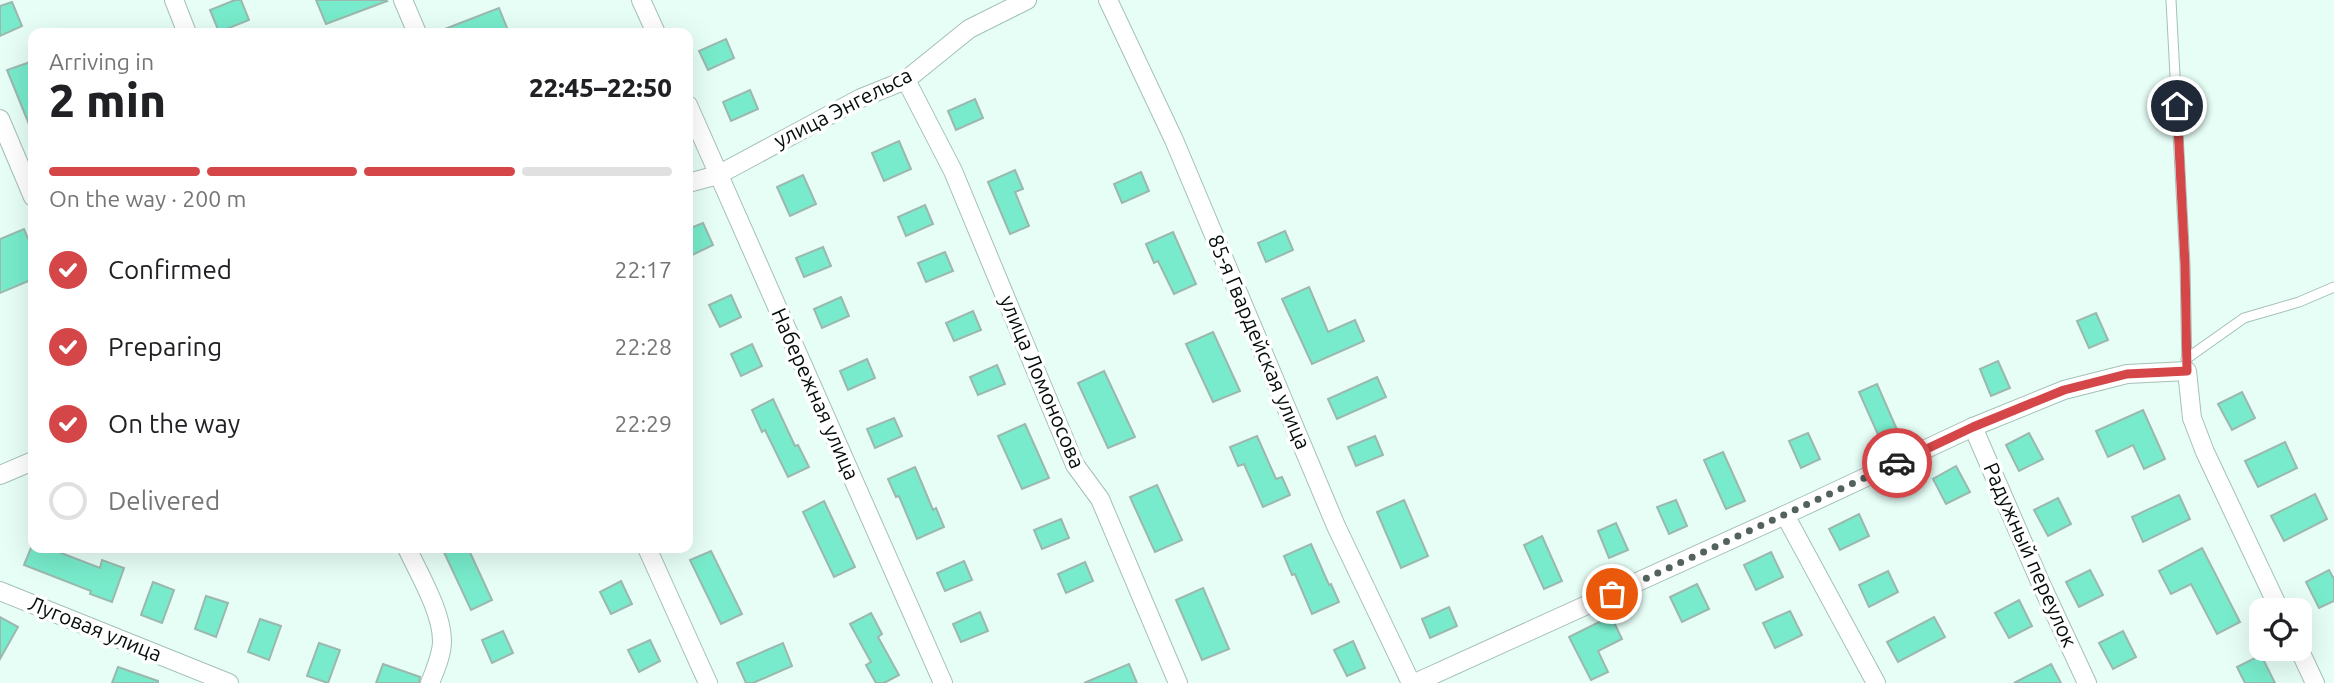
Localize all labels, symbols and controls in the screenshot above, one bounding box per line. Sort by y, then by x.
text: Arriving in [49,49,154,74]
street label: улица Энгельса [770,62,915,152]
text: 22:45–22:50 [529,73,672,102]
text: 2 min [49,74,166,126]
pin [2147,76,2207,136]
icon: home [2158,87,2196,125]
text: On the way · 200 m [49,186,246,211]
street label: 85-я Гвардейская улица [1204,231,1316,452]
icon: check [49,251,87,289]
text: Confirmed [108,255,232,284]
text: 22:17 [614,257,672,282]
street label: улица Ломоносова [996,292,1090,472]
street label: Набережная улица [767,304,865,483]
icon: check [49,328,87,366]
text: Preparing [108,332,222,361]
text: 22:28 [614,334,672,359]
icon: check [49,405,87,443]
text: On the way [108,409,240,438]
text: 22:29 [614,411,672,436]
courier [1862,428,1932,498]
icon: car [1878,444,1916,482]
street label: Радужный переулок [1979,459,2083,651]
text: Delivered [108,486,220,515]
pin [1582,564,1642,624]
icon: bag [1593,575,1631,613]
street label: Луговая улица [25,590,165,666]
map controls [2249,598,2312,661]
button: locate [2249,598,2312,661]

